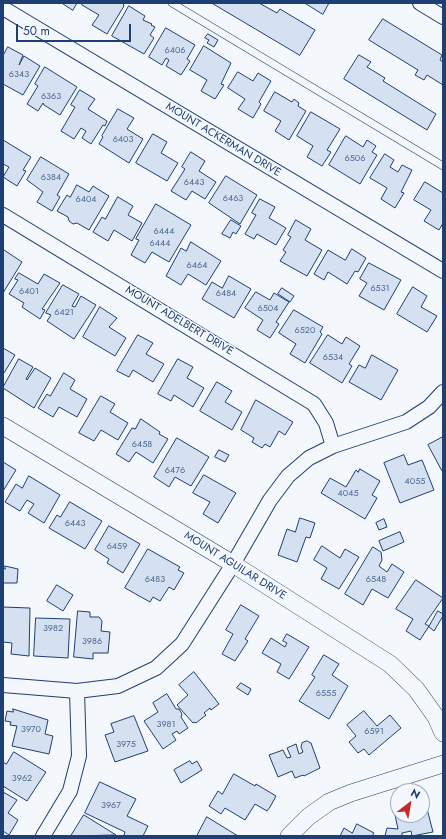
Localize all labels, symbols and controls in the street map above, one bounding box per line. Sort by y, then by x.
scale bar [18,16,133,42]
text: 50 m [23,22,50,40]
house number: 6406 [164,46,186,56]
house number: 6343 [9,70,29,80]
house number: 6363 [41,92,61,102]
street label: MOUNT ACKERMAN DRIVE [163,100,283,180]
house number: 6403 [113,135,133,145]
house number: 6506 [345,154,365,164]
house number: 6384 [41,173,61,183]
house number: 6443 [184,178,204,188]
house number: 6463 [223,194,243,204]
house number: 6404 [75,195,97,205]
house number: 6444 [154,227,174,237]
house number: 6444 [150,239,170,249]
house number: 6464 [187,261,207,271]
street label: MOUNT ADELBERT DRIVE [123,284,235,358]
house number: 6531 [370,284,390,294]
house number: 6401 [19,287,39,297]
house number: 6484 [216,289,236,299]
house number: 6504 [258,304,278,314]
house number: 6421 [54,308,74,318]
house number: 6520 [295,326,315,336]
house number: 6534 [323,353,343,363]
house number: 6458 [132,440,152,450]
house number: 6476 [165,466,185,476]
house number: 4055 [405,477,425,487]
house number: 4045 [338,489,358,499]
house number: 6443 [65,519,85,529]
street label: MOUNT AGUILAR DRIVE [181,529,289,603]
house number: 6459 [107,542,127,552]
house number: 6483 [145,575,165,585]
house number: 6548 [366,575,386,585]
house number: 3982 [43,624,63,634]
house number: 3986 [82,637,102,647]
house number: 6555 [316,689,336,699]
house number: 3981 [156,720,176,730]
house number: 3970 [21,725,41,735]
house number: 6591 [364,727,384,737]
house number: 3975 [116,740,136,750]
house number: 3962 [12,774,32,784]
north arrow [390,783,430,823]
text: N [408,784,424,803]
house number: 3967 [101,801,121,811]

